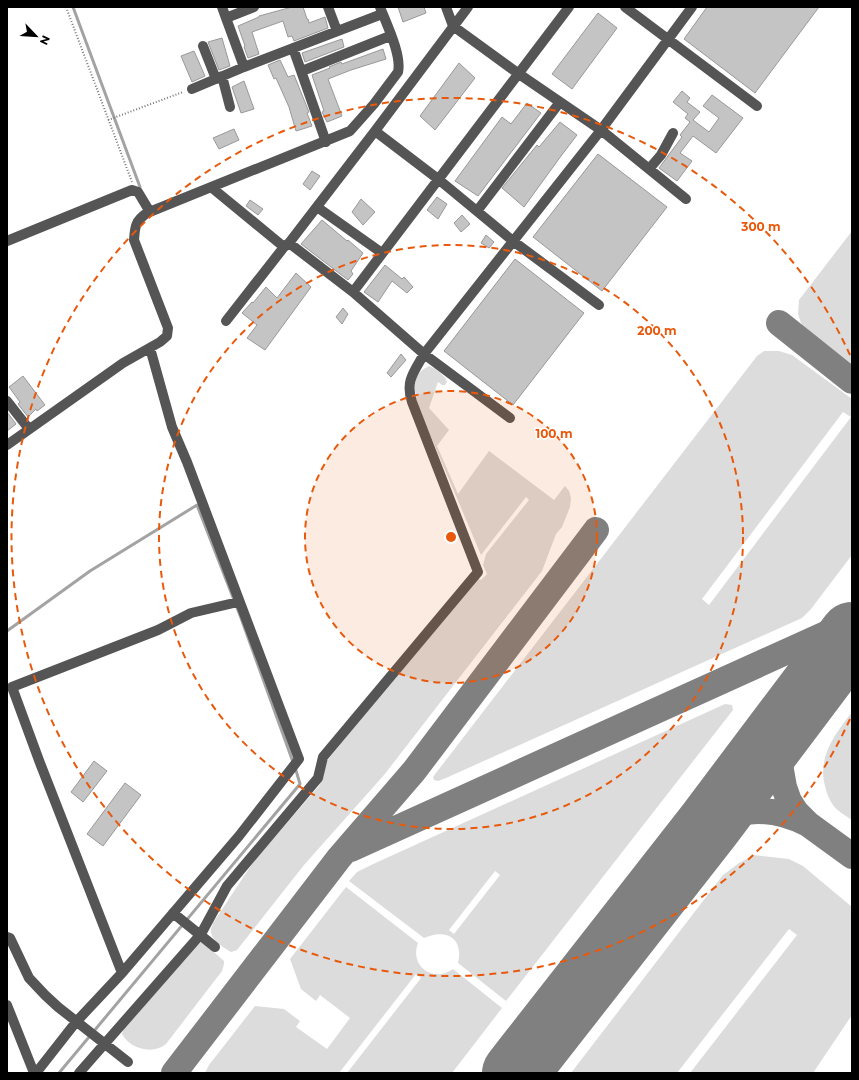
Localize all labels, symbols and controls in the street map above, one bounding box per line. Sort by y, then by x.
north arrow [16,16,56,56]
text: N [37,33,53,47]
text: 300 m [740,219,781,234]
text: 200 m [637,323,677,338]
text: 100 m [536,426,572,441]
centre of rings [444,530,458,544]

